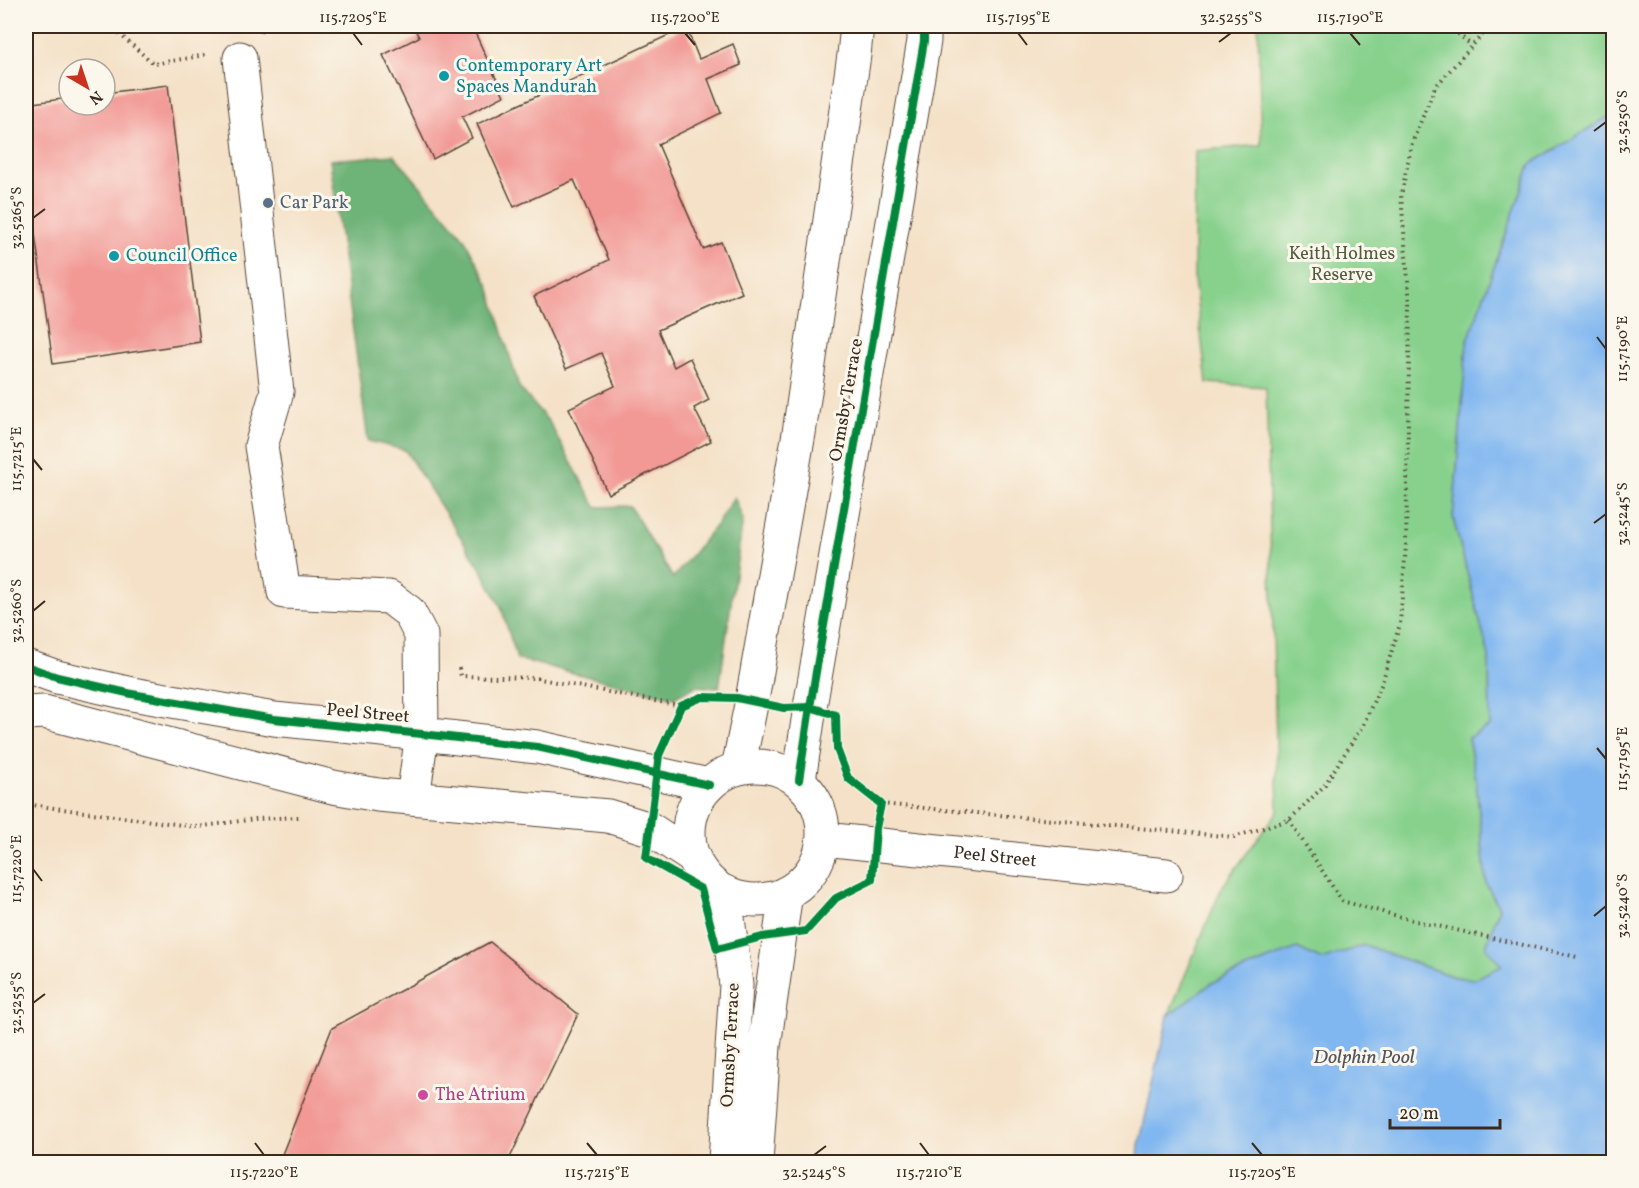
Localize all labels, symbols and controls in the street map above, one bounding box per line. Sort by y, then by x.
text: 115.7205°E [319,8,387,29]
text: 115.7200°E [650,8,720,29]
text: 115.7195°E [986,8,1050,29]
text: 32.5255°S [1200,8,1262,29]
text: 115.7190°E [1317,8,1383,29]
place label: Contemporary Art Spaces Mandurah [456,54,602,100]
north arrow [57,57,117,117]
marker: Contemporary Art Spaces Mandurah [437,69,451,83]
text: N [83,85,107,110]
text: 32.5250°S [1613,90,1634,154]
text: 32.5265°S [7,186,28,250]
place label: Car Park [280,191,349,216]
marker: Car Park [261,196,275,210]
park label: Keith Holmes Reserve [1289,242,1395,288]
place label: Council Office [126,244,238,269]
marker: Council Office [107,249,121,263]
text: 115.7190°E [1613,316,1634,382]
street label: Ormsby Terrace [824,336,870,464]
text: 115.7215°E [7,427,28,491]
text: 32.5245°S [1613,482,1634,546]
text: 32.5260°S [7,579,28,643]
street label: Peel Street [325,698,411,730]
text: 115.7195°E [1613,727,1634,791]
text: 115.7220°E [7,835,28,903]
street label: Peel Street [952,840,1038,874]
text: 32.5240°S [1613,873,1634,939]
text: 32.5255°S [7,972,28,1034]
street label: Ormsby Terrace [715,982,747,1108]
water label: Dolphin Pool [1313,1044,1415,1072]
place label: The Atrium [435,1083,526,1108]
marker: The Atrium [416,1088,430,1102]
scale bar [1390,1092,1500,1130]
text: 20 m [1399,1102,1439,1127]
text: 115.7220°E [230,1163,298,1184]
text: 115.7215°E [565,1163,629,1184]
text: 32.5245°S [782,1163,846,1184]
text: 115.7210°E [896,1163,962,1184]
text: 115.7205°E [1228,1163,1296,1184]

